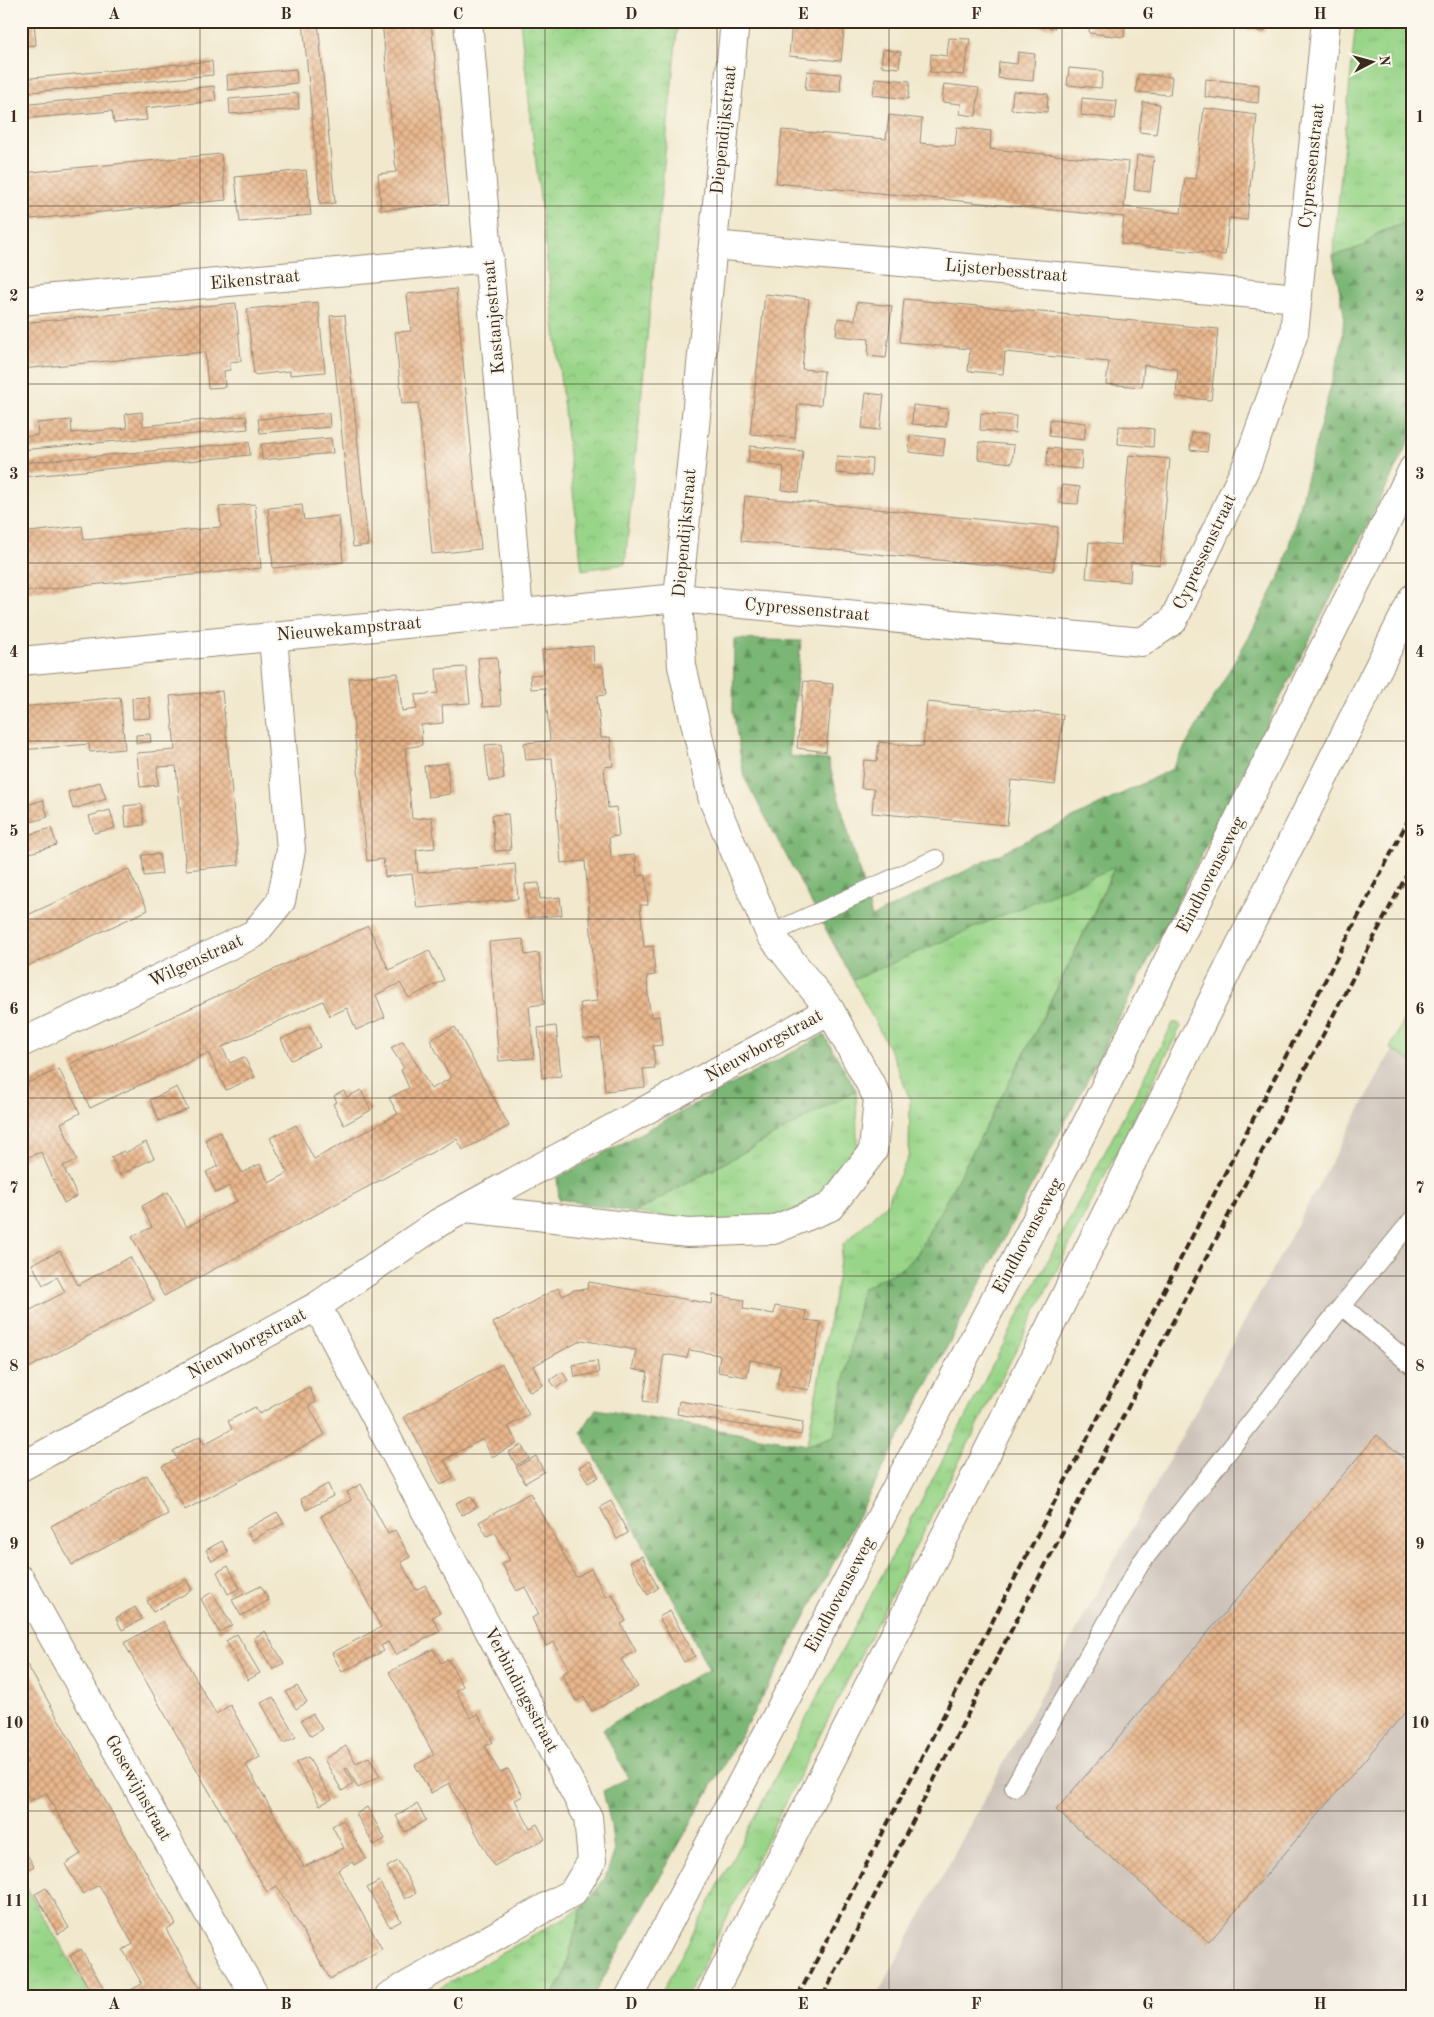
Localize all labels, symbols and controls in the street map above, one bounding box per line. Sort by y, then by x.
text: A [108,7,120,23]
text: B [280,7,292,23]
text: C [453,7,463,23]
text: D [625,7,637,23]
text: E [797,7,809,23]
text: F [971,7,982,23]
text: G [1142,7,1154,23]
text: H [1313,7,1327,23]
north arrow [1346,38,1396,88]
text: N [1376,55,1391,67]
street label: Diependijkstraat [708,65,740,195]
street label: Cypressenstraat [1296,103,1328,229]
text: 1 [9,110,19,126]
text: 1 [1415,110,1425,126]
street label: Lijsterbesstraat [944,257,1068,285]
street label: Kastanjestraat [480,259,508,375]
street label: Eikenstraat [209,267,301,293]
text: 2 [9,289,19,305]
text: 2 [1415,289,1425,305]
text: 3 [9,467,19,483]
text: 3 [1415,467,1425,483]
street label: Diependijkstraat [670,468,700,598]
street label: Cypressenstraat [1170,491,1240,613]
street label: Cypressenstraat [744,596,870,624]
street label: Nieuwekampstraat [276,614,422,644]
text: 4 [9,645,19,661]
text: 4 [1415,645,1425,661]
street label: Eindhovenseweg [1174,814,1248,936]
text: 5 [9,824,19,840]
text: 5 [1415,824,1425,840]
street label: Wilgenstraat [146,931,246,991]
text: 6 [9,1002,19,1018]
text: 6 [1415,1002,1425,1018]
street label: Nieuwborgstraat [702,1006,826,1086]
street label: Eindhovenseweg [990,1175,1066,1297]
text: 7 [9,1181,19,1197]
text: 7 [1415,1181,1425,1197]
street label: Nieuwborgstraat [185,1305,309,1383]
text: 8 [9,1359,19,1375]
text: 8 [1415,1359,1425,1375]
street label: Eindhovenseweg [802,1534,878,1656]
text: 9 [9,1537,19,1553]
text: 9 [1415,1537,1425,1553]
street label: Verbindingsstraat [480,1625,562,1755]
text: 10 [5,1716,23,1732]
text: 10 [1411,1716,1429,1732]
street label: Gosewijnstraat [102,1732,174,1844]
text: 11 [5,1894,23,1910]
text: 11 [1411,1894,1429,1910]
text: A [108,1997,120,2013]
text: B [280,1997,292,2013]
text: C [453,1997,463,2013]
text: D [625,1997,637,2013]
text: E [797,1997,809,2013]
text: F [971,1997,982,2013]
text: G [1142,1997,1154,2013]
text: H [1313,1997,1327,2013]

